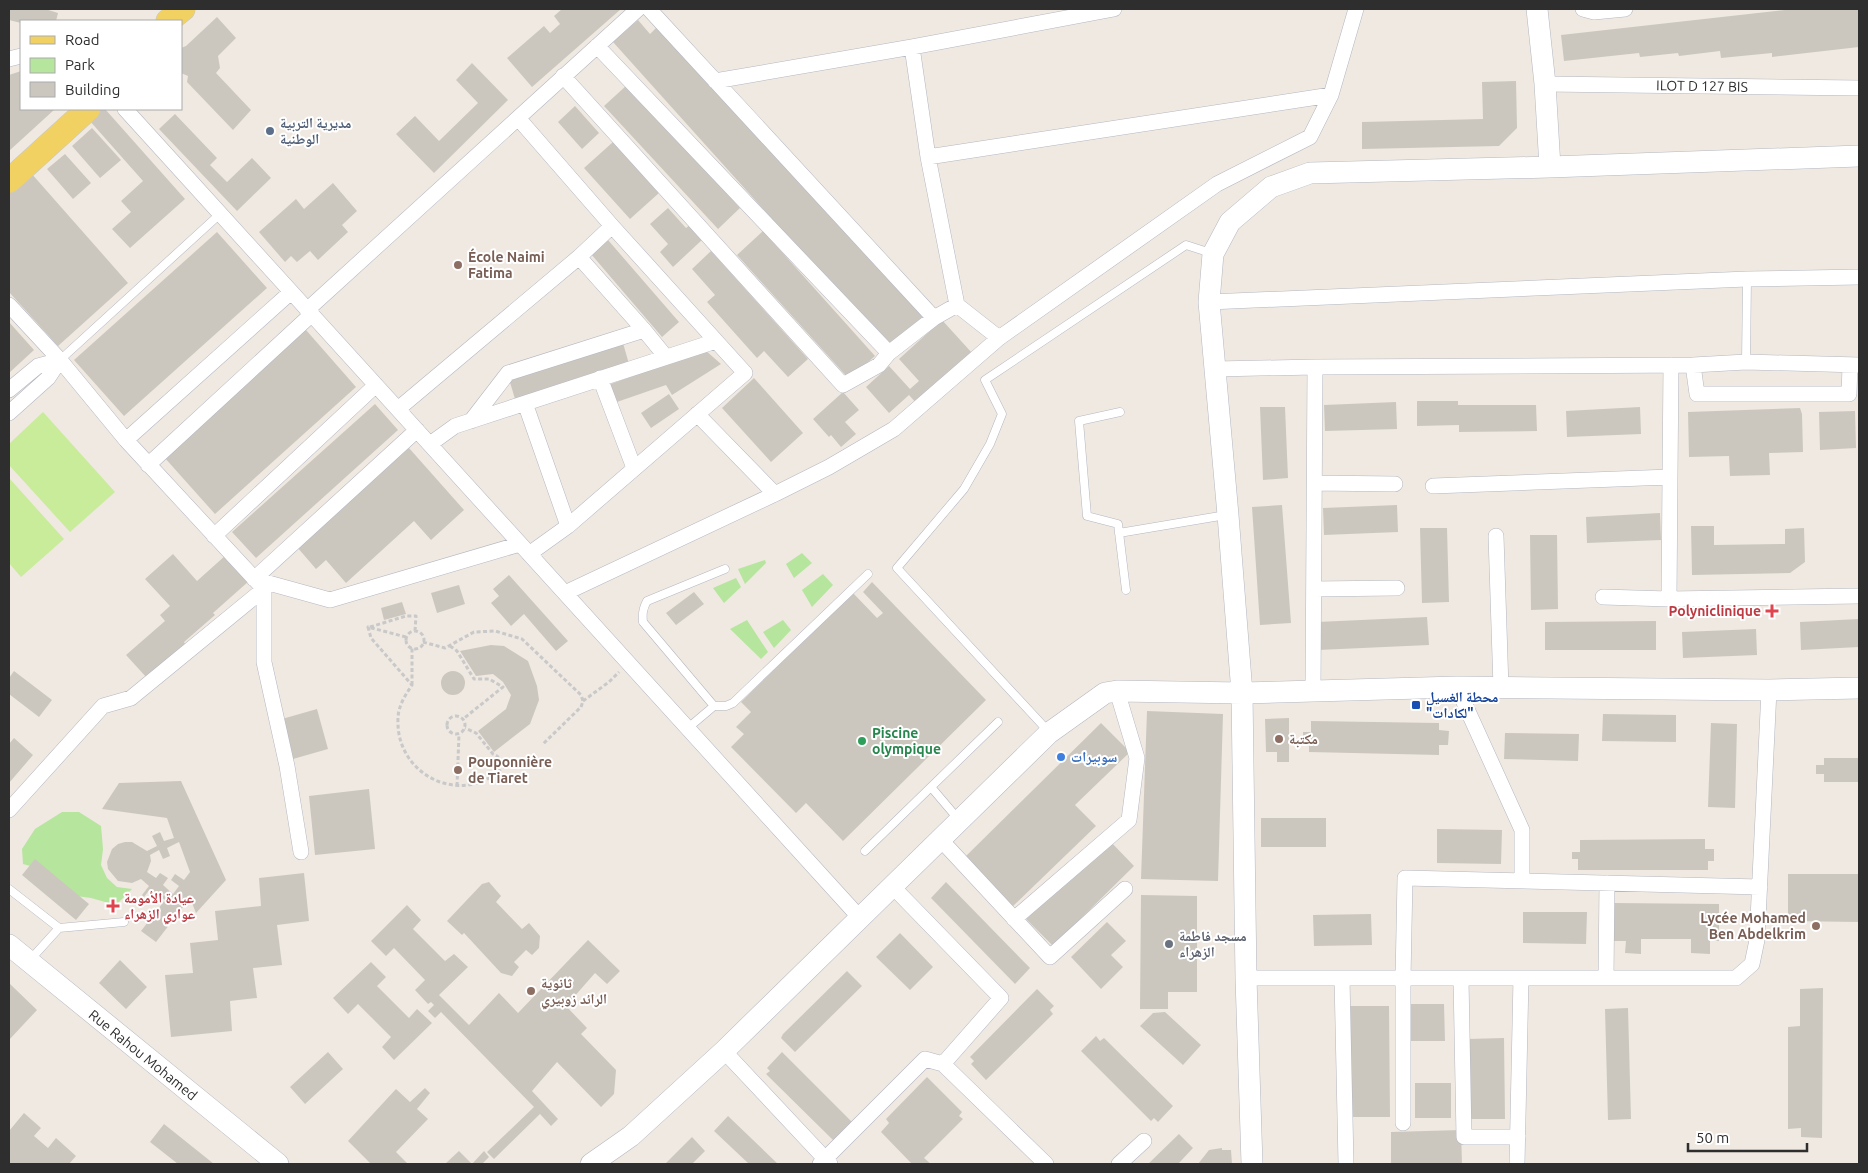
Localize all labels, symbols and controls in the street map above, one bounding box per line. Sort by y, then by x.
legend [20,20,182,110]
text: Road [65,31,100,48]
text: Park [65,56,95,73]
street label: ILOT D 127 BIS [1656,77,1748,95]
text: Building [65,81,120,98]
place label: مديرية التربية الوطنية [280,115,351,147]
marker: مديرية التربية الوطنية [264,125,276,137]
place label: École Naimi Fatima [468,248,545,281]
marker: École Naimi Fatima [452,259,464,271]
place label: Polyniclinique [1669,603,1761,619]
marker: Polyniclinique [1765,604,1779,618]
place label: محطة الغسيل "لكادات" [1426,689,1498,721]
marker: محطة الغسيل "لكادات" [1410,699,1422,711]
place label: Piscine olympique [872,725,941,757]
place label: مكتبة [1289,731,1318,748]
marker: مكتبة [1273,733,1285,745]
marker: Piscine olympique [856,735,868,747]
place label: سوبيرات [1071,749,1118,766]
marker: سوبيرات [1055,751,1067,763]
place label: Pouponnière de Tiaret [468,754,552,786]
marker: Pouponnière de Tiaret [452,764,464,776]
place label: عيادة الأمومة عواري الزهراء [124,890,195,925]
marker: عيادة الأمومة عواري الزهراء [106,899,120,913]
place label: Lycée Mohamed Ben Abdelkrim [1700,910,1806,942]
marker: Lycée Mohamed Ben Abdelkrim [1810,920,1822,932]
place label: مسجد فاطمة الزهراء [1179,928,1247,960]
marker: مسجد فاطمة الزهراء [1163,938,1175,950]
place label: ثانوية الرائد زوبيري [541,975,607,1010]
marker: ثانوية الرائد زوبيري [525,985,537,997]
street label: Rue Rahou Mohamed [86,1006,200,1104]
scale bar [1688,1120,1807,1152]
text: 50 m [1696,1129,1729,1146]

